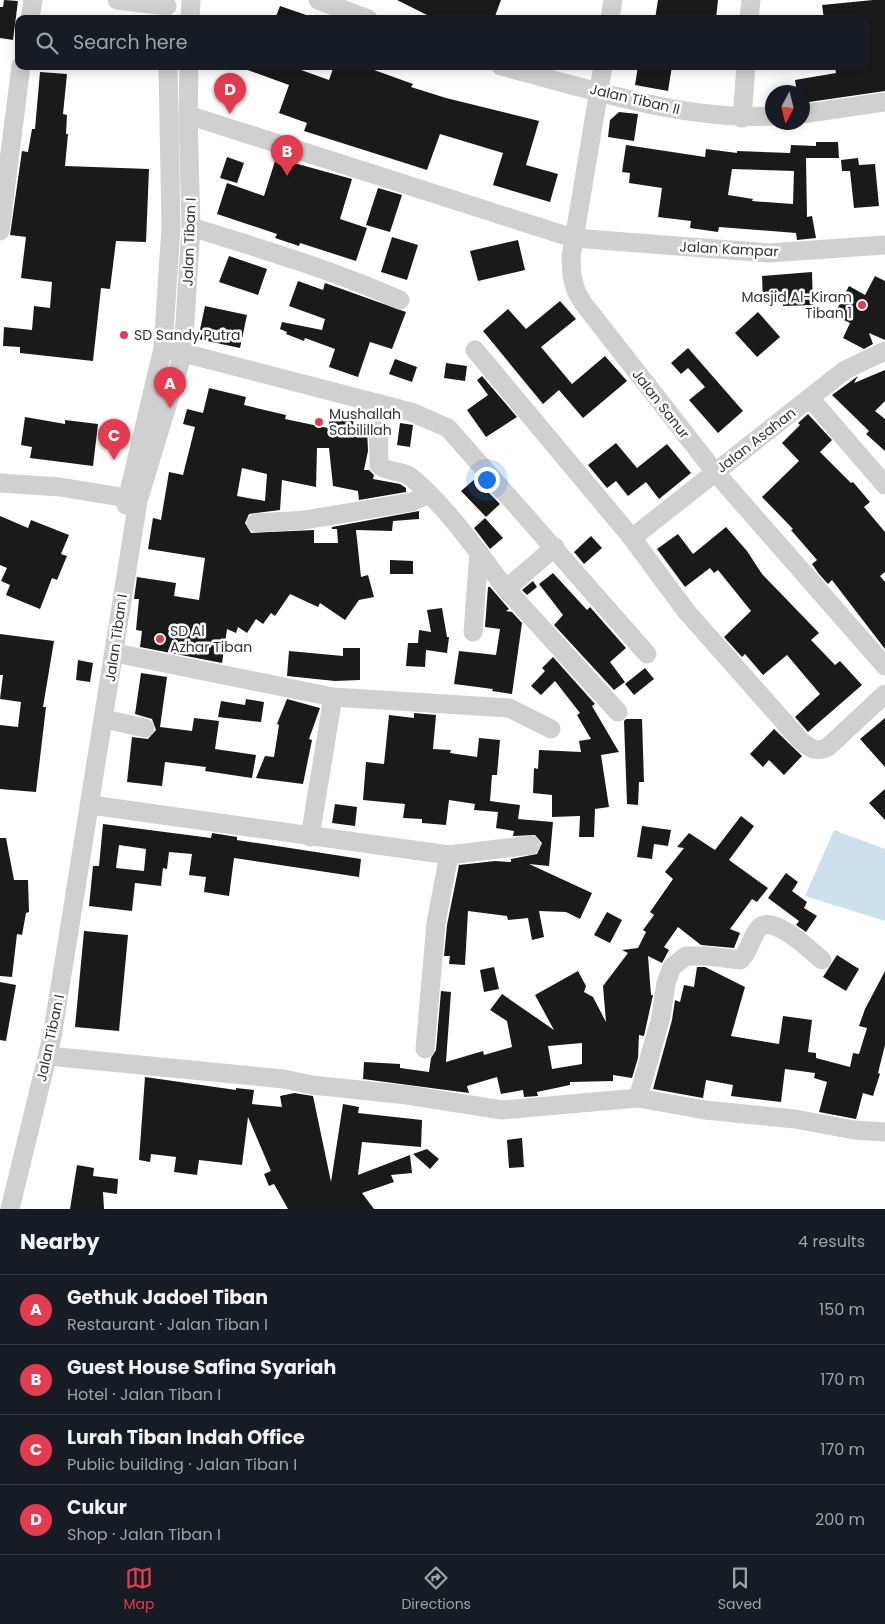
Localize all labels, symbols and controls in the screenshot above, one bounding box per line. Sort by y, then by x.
search box [15,15,870,70]
icon: search [33,29,61,57]
text: Search here [73,29,187,56]
pin: D [214,73,246,114]
street label: Jalan Tiban II [588,79,682,119]
north arrow [765,85,810,130]
pin: B [271,135,303,176]
street label: Jalan Tiban I [177,197,201,287]
street label: Jalan Kampar [679,236,779,262]
place label: Masjid Al-Kiram Tiban 1 [742,287,852,323]
marker: Masjid Al-Kiram Tiban 1 [856,299,868,311]
place label: SD Sandy Putra [134,325,240,345]
marker: SD Sandy Putra [118,329,130,341]
street label: Jalan Sanur [627,365,695,443]
pin: A [154,367,186,408]
street label: Jalan Asahan [712,403,800,477]
place label: Mushallah Sabilillah [329,404,401,440]
marker: Mushallah Sabilillah [313,416,325,428]
pin: C [98,419,130,460]
your location [474,467,500,493]
street label: Jalan Tiban I [100,593,132,683]
place label: SD Al Azhar Tiban [170,621,252,657]
marker: SD Al Azhar Tiban [154,633,166,645]
street label: Jalan Tiban I [31,993,69,1083]
text: Nearby [20,1227,100,1256]
text: 4 results [798,1230,865,1253]
text: Gethuk Jadoel Tiban [67,1284,268,1311]
text: A [30,1298,42,1321]
text: 150 m [819,1298,865,1321]
text: Restaurant · Jalan Tiban I [67,1313,268,1336]
text: Guest House Safina Syariah [67,1354,336,1381]
text: B [31,1368,41,1391]
text: 170 m [820,1368,865,1391]
text: Hotel · Jalan Tiban I [67,1383,221,1406]
text: Lurah Tiban Indah Office [67,1424,305,1451]
text: C [30,1438,42,1461]
text: 170 m [820,1438,865,1461]
text: Public building · Jalan Tiban I [67,1453,297,1476]
text: Cukur [67,1494,127,1521]
text: D [30,1508,42,1531]
text: 200 m [815,1508,865,1531]
text: Shop · Jalan Tiban I [67,1523,221,1546]
tab: Map [123,1564,154,1615]
tab: Directions [401,1564,471,1615]
tab: Saved [718,1564,762,1615]

